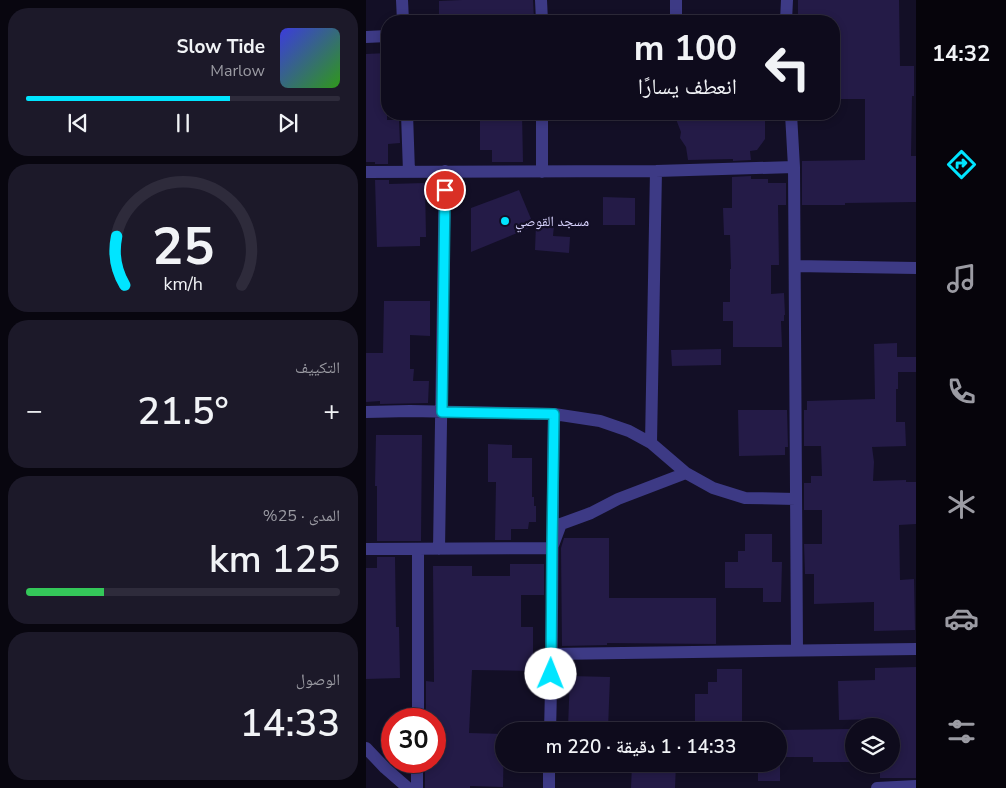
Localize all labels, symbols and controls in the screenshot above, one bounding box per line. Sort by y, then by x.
text: 100 m [634,25,737,72]
text: Slow Tide [177,34,265,60]
icon: left [755,35,820,100]
text: 14:32 [932,39,990,69]
text: Marlow [210,60,265,82]
text: انعطف يسارًا [638,72,737,102]
icon: previous [64,109,92,137]
icon: pause [169,109,197,137]
icon: next [274,109,302,137]
icon: directions [944,147,979,182]
pin [424,169,466,211]
icon: arrive [431,176,459,204]
text: 25 [152,211,214,282]
place label: مسجد القوصي [515,212,589,233]
marker: مسجد القوصي [499,215,511,227]
icon: music [944,261,979,296]
text: km/h [163,272,203,296]
text: التكييف [295,357,340,379]
icon: phone [944,374,979,409]
text: 21.5° [137,386,229,437]
text: − [26,392,43,430]
text: + [323,392,340,430]
icon: climate [944,487,979,522]
text: المدى · 25% [263,505,340,527]
text: 125 km [209,534,340,585]
icon: car [944,601,979,636]
position arrow [524,647,576,699]
text: الوصول [296,669,340,691]
text: 14:33 [240,698,340,749]
speed limit sign: 30 [381,708,446,773]
icon: filters [944,714,979,749]
map controls [845,718,900,773]
button: layers [845,718,900,773]
text: 14:33 · 1 دقيقة · 220 m [546,734,736,760]

